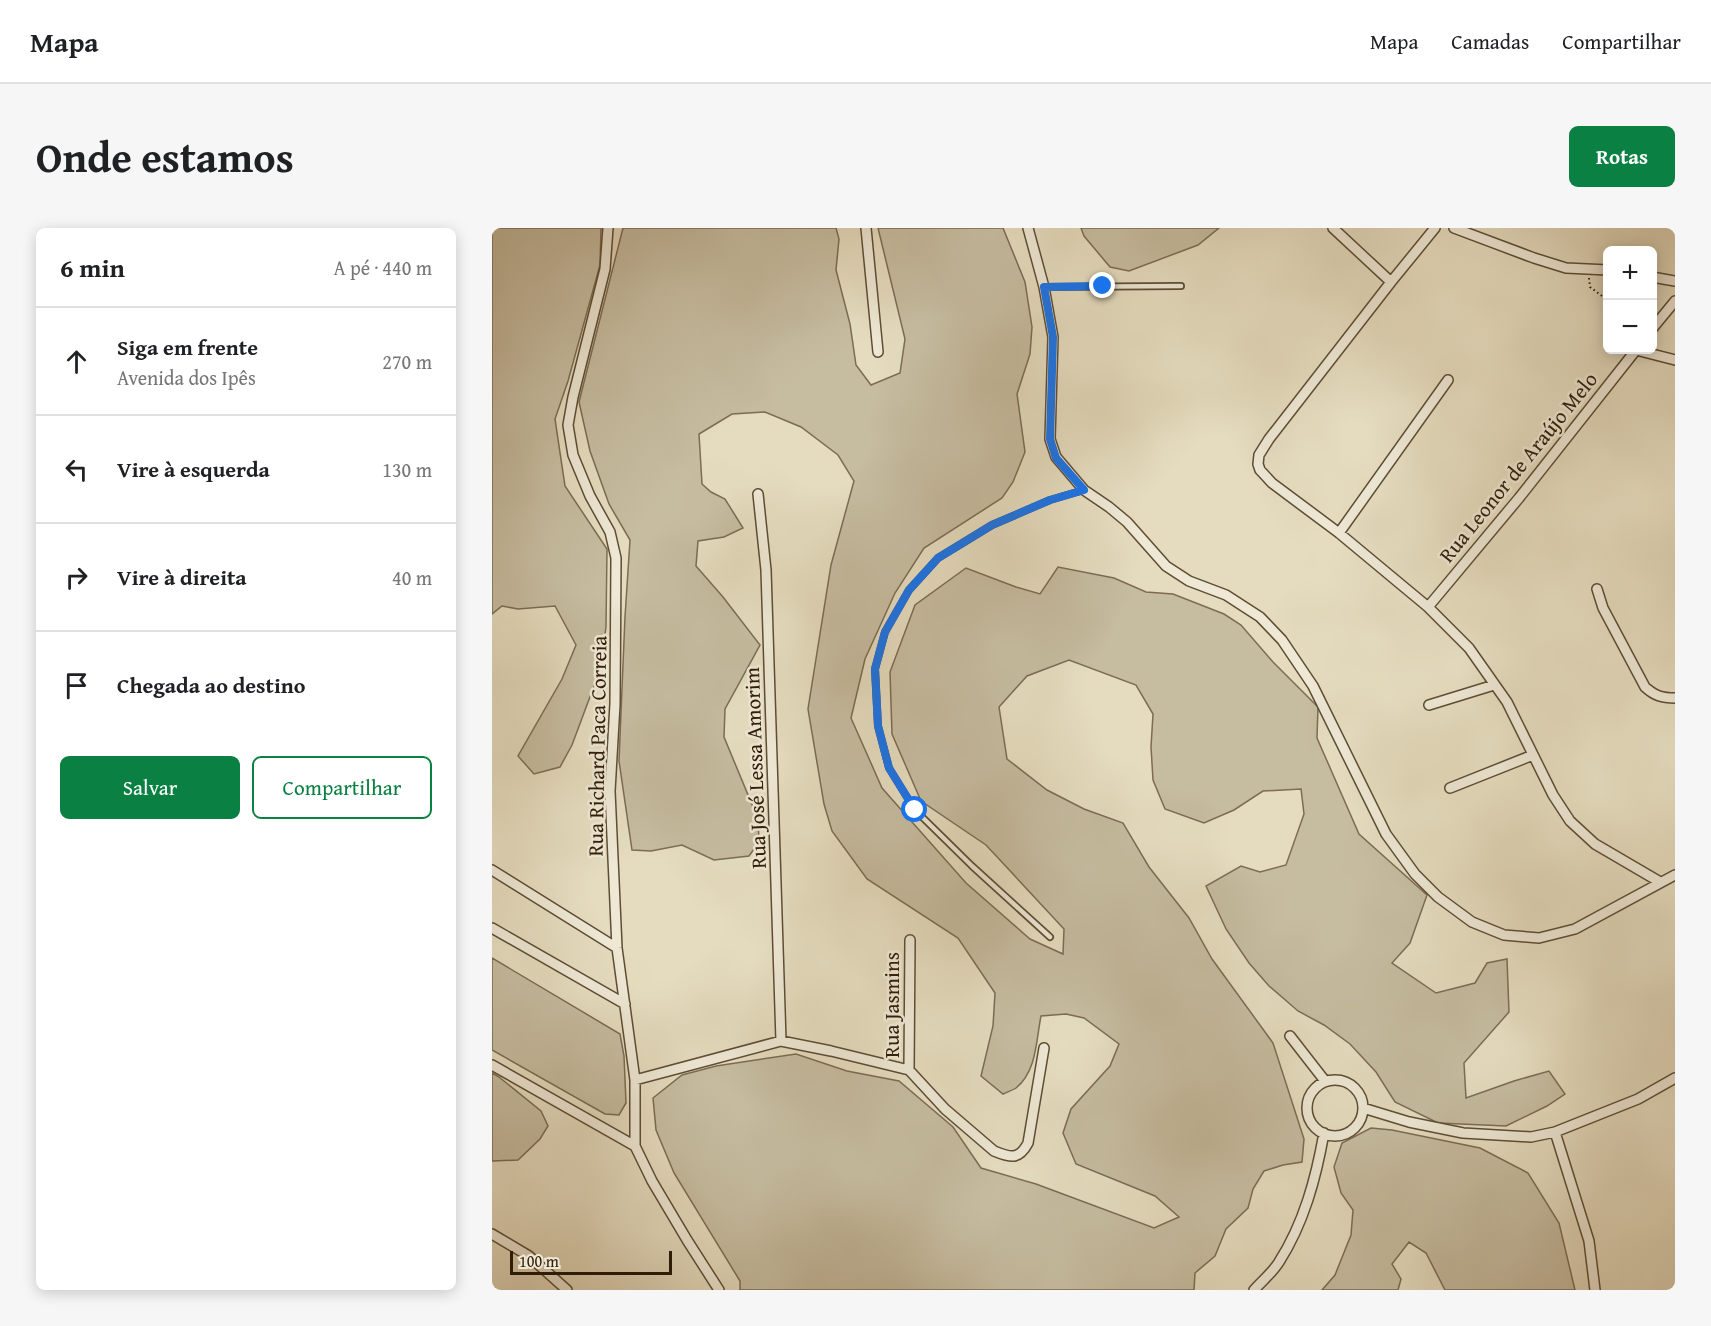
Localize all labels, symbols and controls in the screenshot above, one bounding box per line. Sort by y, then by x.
text: Mapa [30,21,99,62]
text: Mapa [1370,26,1418,57]
text: Camadas [1451,26,1529,57]
text: Compartilhar [1562,26,1681,57]
text: Onde estamos [36,126,294,187]
button: Rotas [1569,126,1675,187]
map controls [1603,246,1657,354]
button: + [1603,246,1657,300]
text: 6 min [60,248,125,287]
text: A pé · 440 m [334,253,432,282]
route end [1089,272,1115,298]
button: − [1603,300,1657,354]
text: Siga em frente [117,331,258,363]
icon: ahead [60,345,93,378]
text: 270 m [382,347,432,376]
text: Avenida dos Ipês [117,363,256,392]
street label: Rua Leonor de Araújo Melo [1431,365,1605,569]
icon: left [60,453,93,486]
text: Vire à esquerda [117,453,270,485]
text: 130 m [382,455,432,484]
icon: right [60,561,93,594]
text: Vire à direita [117,561,247,593]
text: 40 m [392,563,432,592]
street label: Rua Richard Paca Correia [580,635,614,857]
street label: Rua José Lessa Amorim [736,667,774,869]
icon: arrive [60,669,93,702]
text: Chegada ao destino [117,669,305,701]
button: Salvar [60,756,240,819]
button: Compartilhar [252,756,432,819]
route start [901,796,927,822]
street label: Rua Jasmins [876,952,907,1058]
scale bar [510,1248,672,1276]
text: 100 m [519,1249,559,1273]

